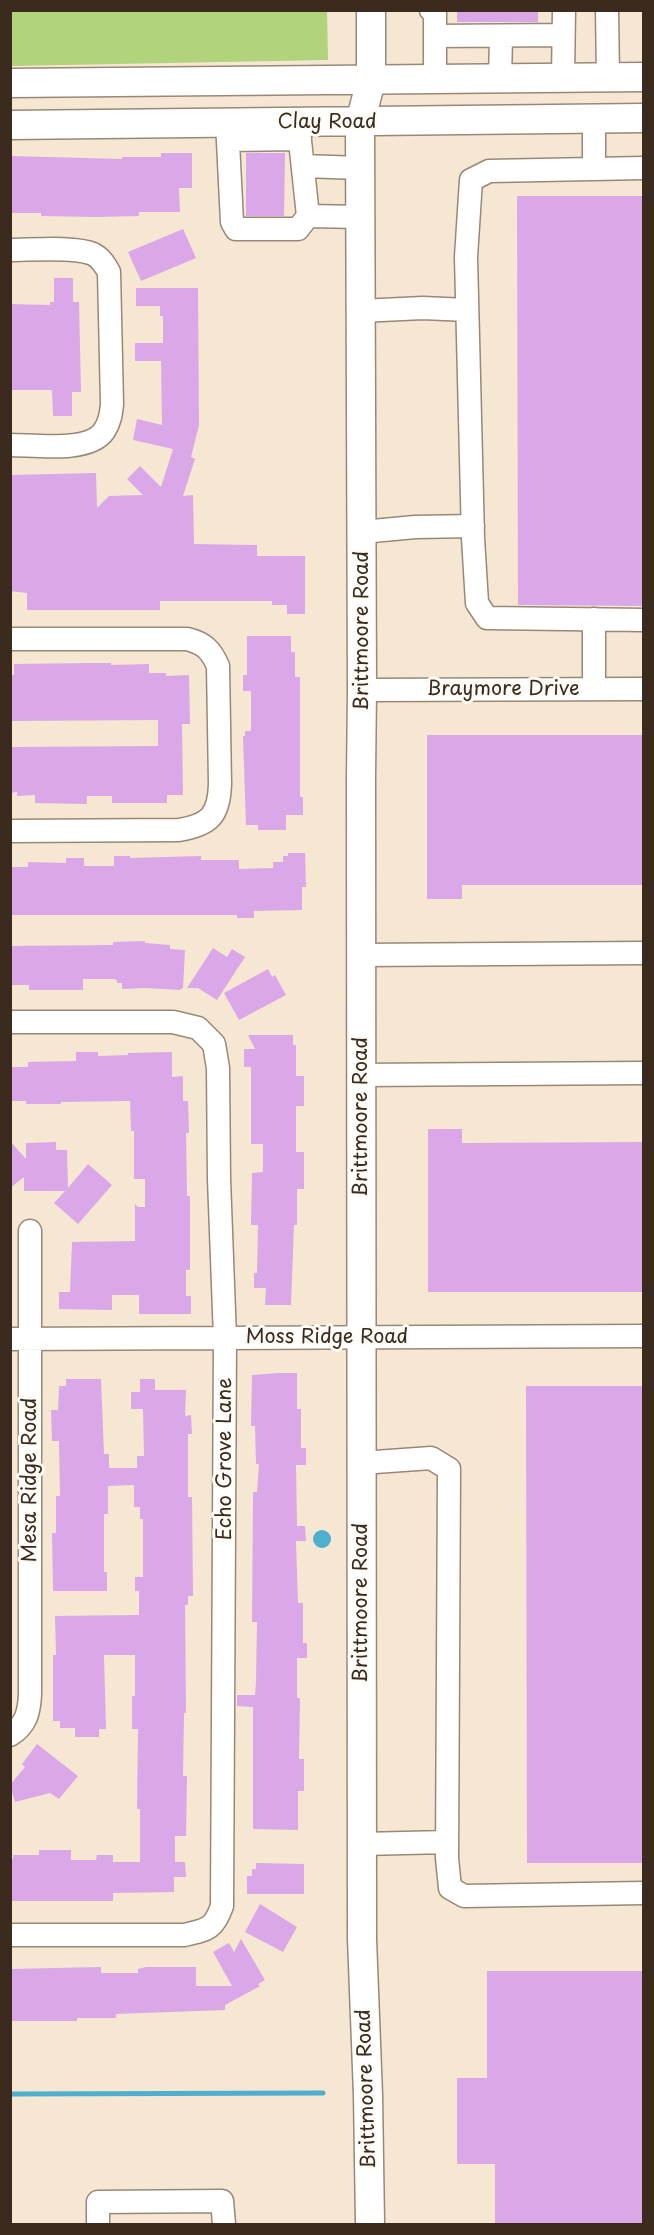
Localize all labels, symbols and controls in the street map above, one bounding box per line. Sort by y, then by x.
street label: Clay Road [277,110,377,134]
street label: Brittmoore Road [350,551,374,711]
street label: Braymore Drive [426,677,580,701]
street label: Brittmoore Road [349,1037,373,1197]
street label: Moss Ridge Road [246,1325,408,1349]
street label: Echo Grove Lane [213,1378,237,1540]
street label: Mesa Ridge Road [18,1398,42,1562]
street label: Brittmoore Road [349,1523,373,1683]
street label: Brittmoore Road [352,2009,382,2169]

